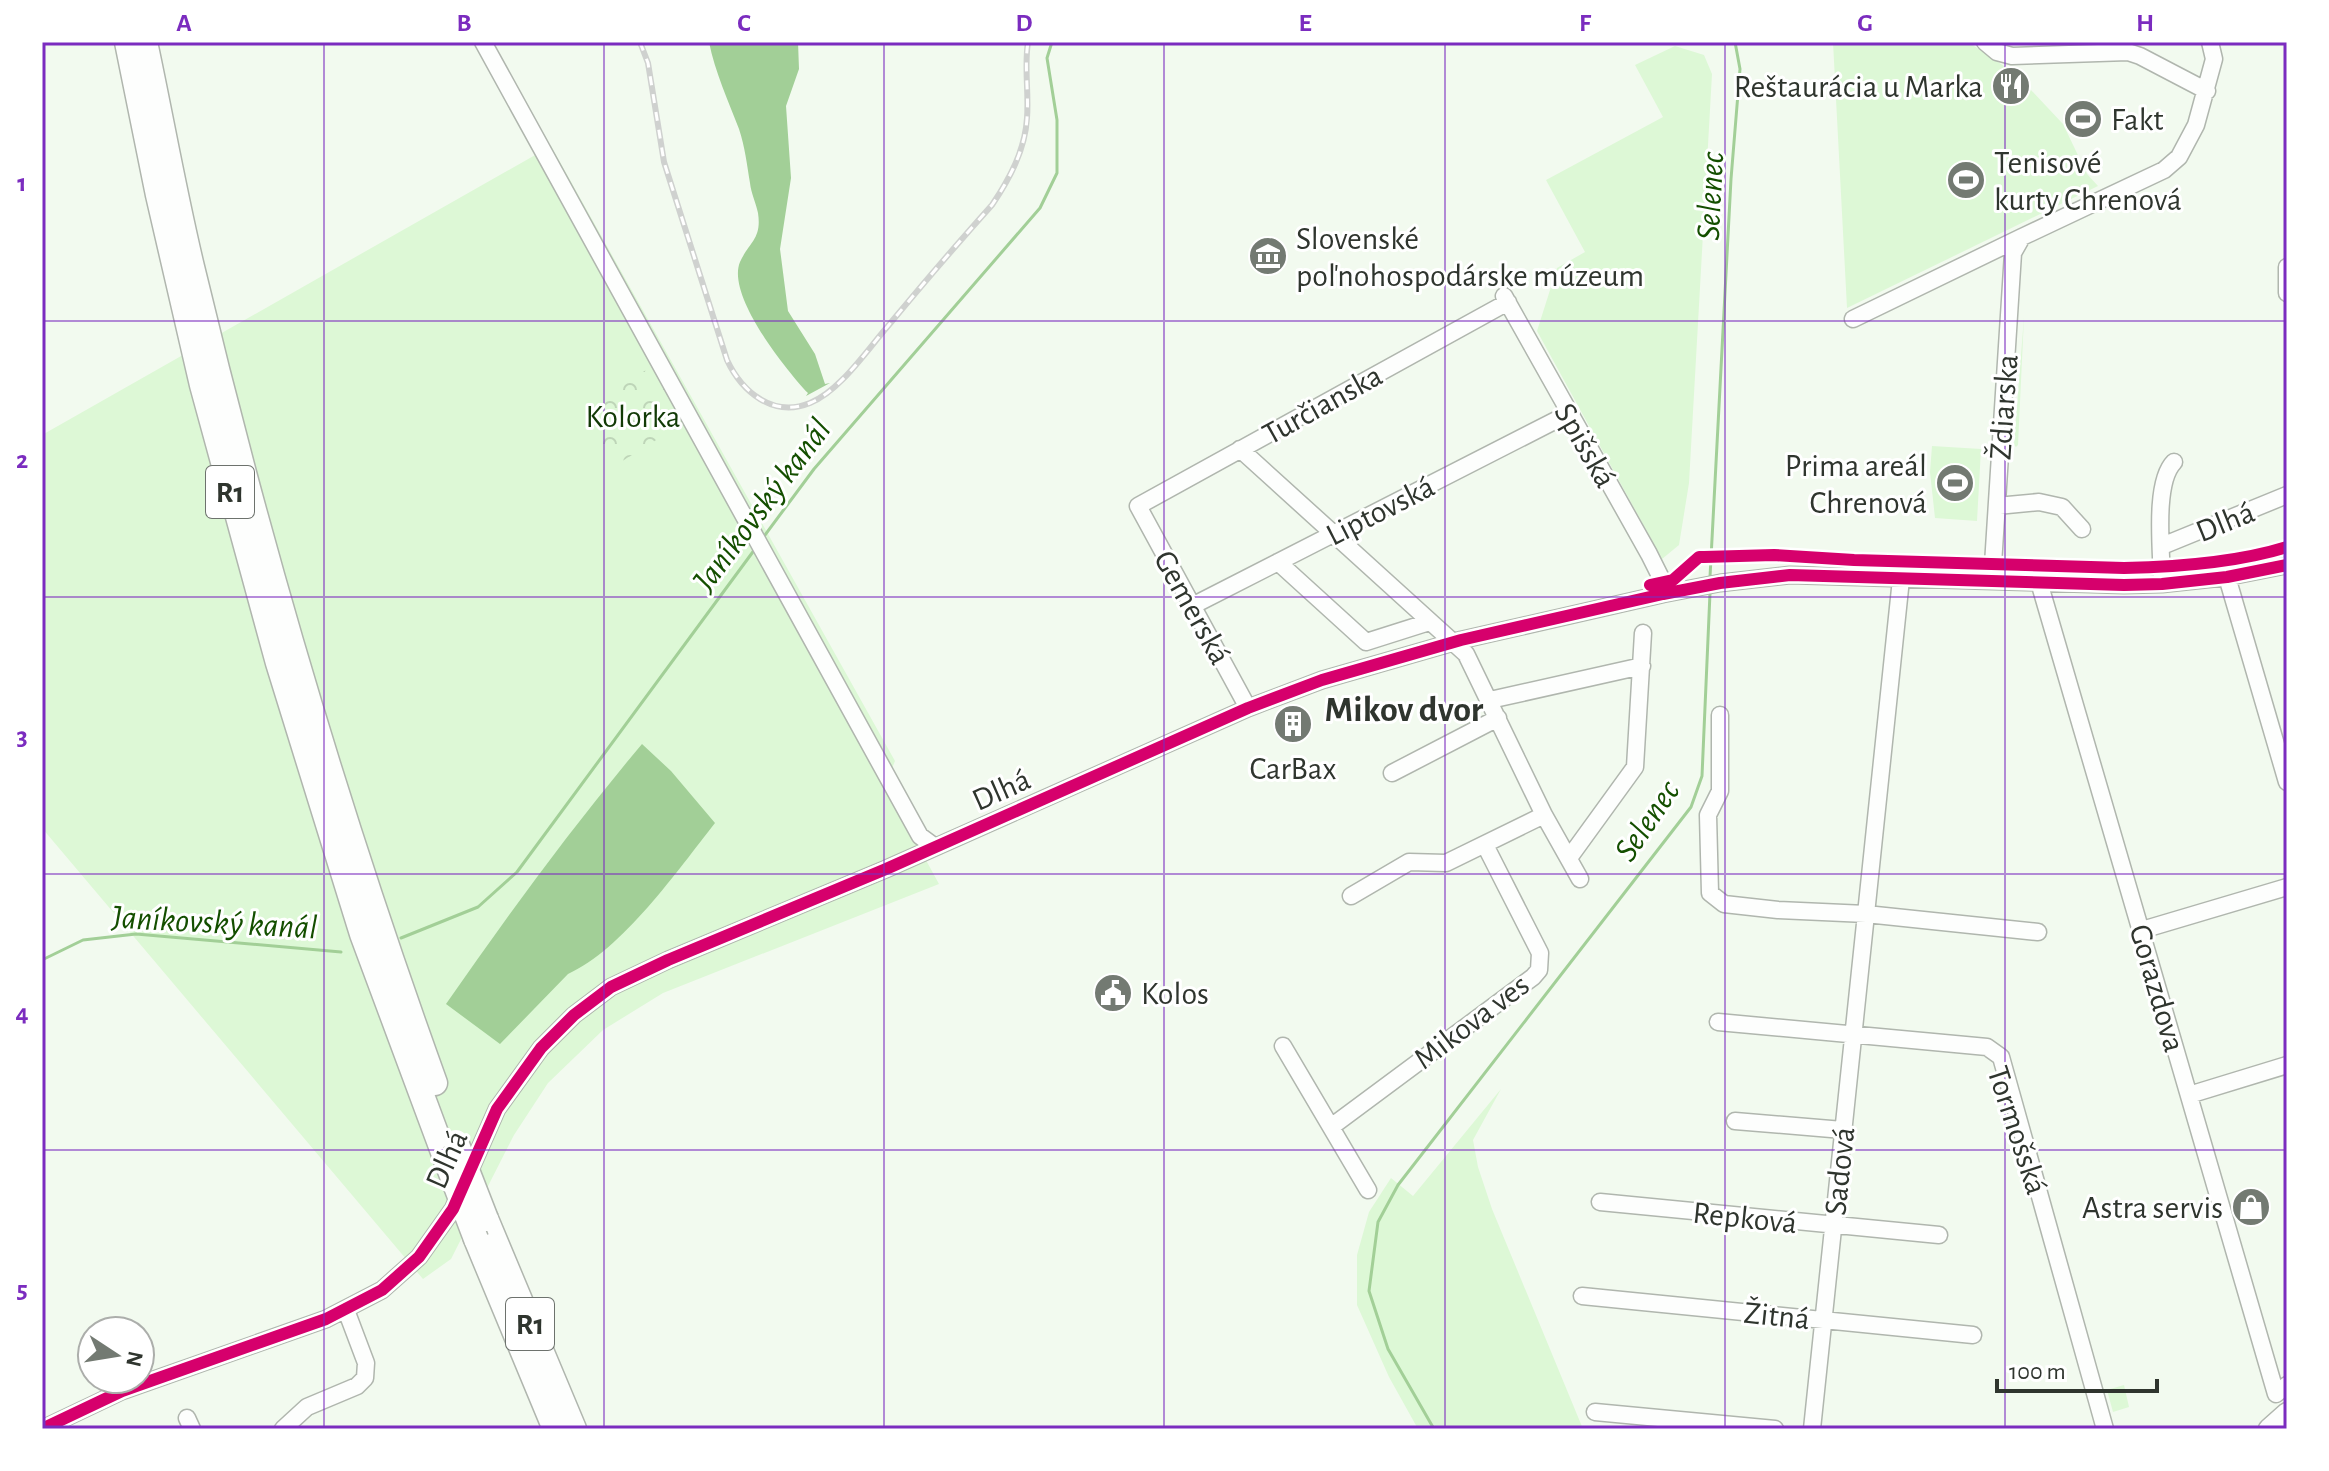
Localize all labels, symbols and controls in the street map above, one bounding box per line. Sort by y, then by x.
text: A [176,10,192,36]
text: B [456,10,472,36]
text: C [737,10,751,36]
text: D [1015,10,1033,36]
text: E [1298,10,1312,36]
text: F [1579,10,1592,36]
text: G [1857,10,1873,36]
text: H [2136,10,2154,36]
restaurant icon: Reštaurácia u Marka [1990,65,2032,107]
place label: Reštaurácia u Marka [1734,71,1983,103]
sports icon: Fakt [2062,98,2104,140]
place label: Fakt [2111,104,2164,136]
place label: Tenisové kurty Chrenová [1994,147,2182,216]
water label: Selenec [1692,150,1730,241]
sports icon: Tenisové kurty Chrenová [1945,159,1987,201]
text: 1 [17,170,27,196]
place label: Slovenské poľnohospodárske múzeum [1296,223,1644,292]
museum icon: Slovenské poľnohospodárske múzeum [1247,235,1289,277]
street label: Ždiarska [1982,353,2024,461]
street label: Turčianska [1257,359,1388,451]
street label: Spišská [1548,398,1622,493]
park label: Kolorka [586,401,680,433]
water label: Janíkovský kanál [686,413,838,599]
text: 2 [16,447,28,473]
place label: Prima areál Chrenová [1785,450,1927,519]
sports icon: Prima areál Chrenová [1934,462,1976,504]
road number: R1 [206,466,254,518]
street label: Liptovská [1321,470,1440,552]
street label: Dlhá [2192,496,2259,548]
street label: Gemerská [1148,545,1236,670]
district label: Mikov dvor [1325,692,1484,728]
building icon: CarBax [1272,703,1314,745]
text: 3 [16,724,28,750]
place label: CarBax [1249,753,1337,785]
street label: Dlhá [967,763,1035,817]
water label: Selenec [1609,774,1687,867]
water label: Janíkovský kanál [109,901,318,945]
street label: Gorazdova [2124,921,2190,1056]
street label: Mikova ves [1408,968,1535,1075]
public building icon: Kolos [1092,972,1134,1014]
place label: Kolos [1141,978,1209,1010]
text: 4 [15,1000,29,1026]
street label: Tormošská [1981,1062,2053,1199]
street label: Dlhá [420,1125,474,1193]
street label: Sadová [1819,1125,1861,1217]
shop icon: Astra servis [2230,1186,2272,1228]
place label: Astra servis [2082,1192,2223,1224]
street label: Repková [1691,1197,1799,1239]
text: 5 [16,1277,28,1303]
street label: Žitná [1742,1295,1812,1335]
road number: R1 [506,1298,554,1350]
north arrow [76,1315,156,1395]
scale bar [1997,1343,2157,1393]
text: N [122,1349,147,1369]
text: 100 m [2009,1360,2066,1384]

